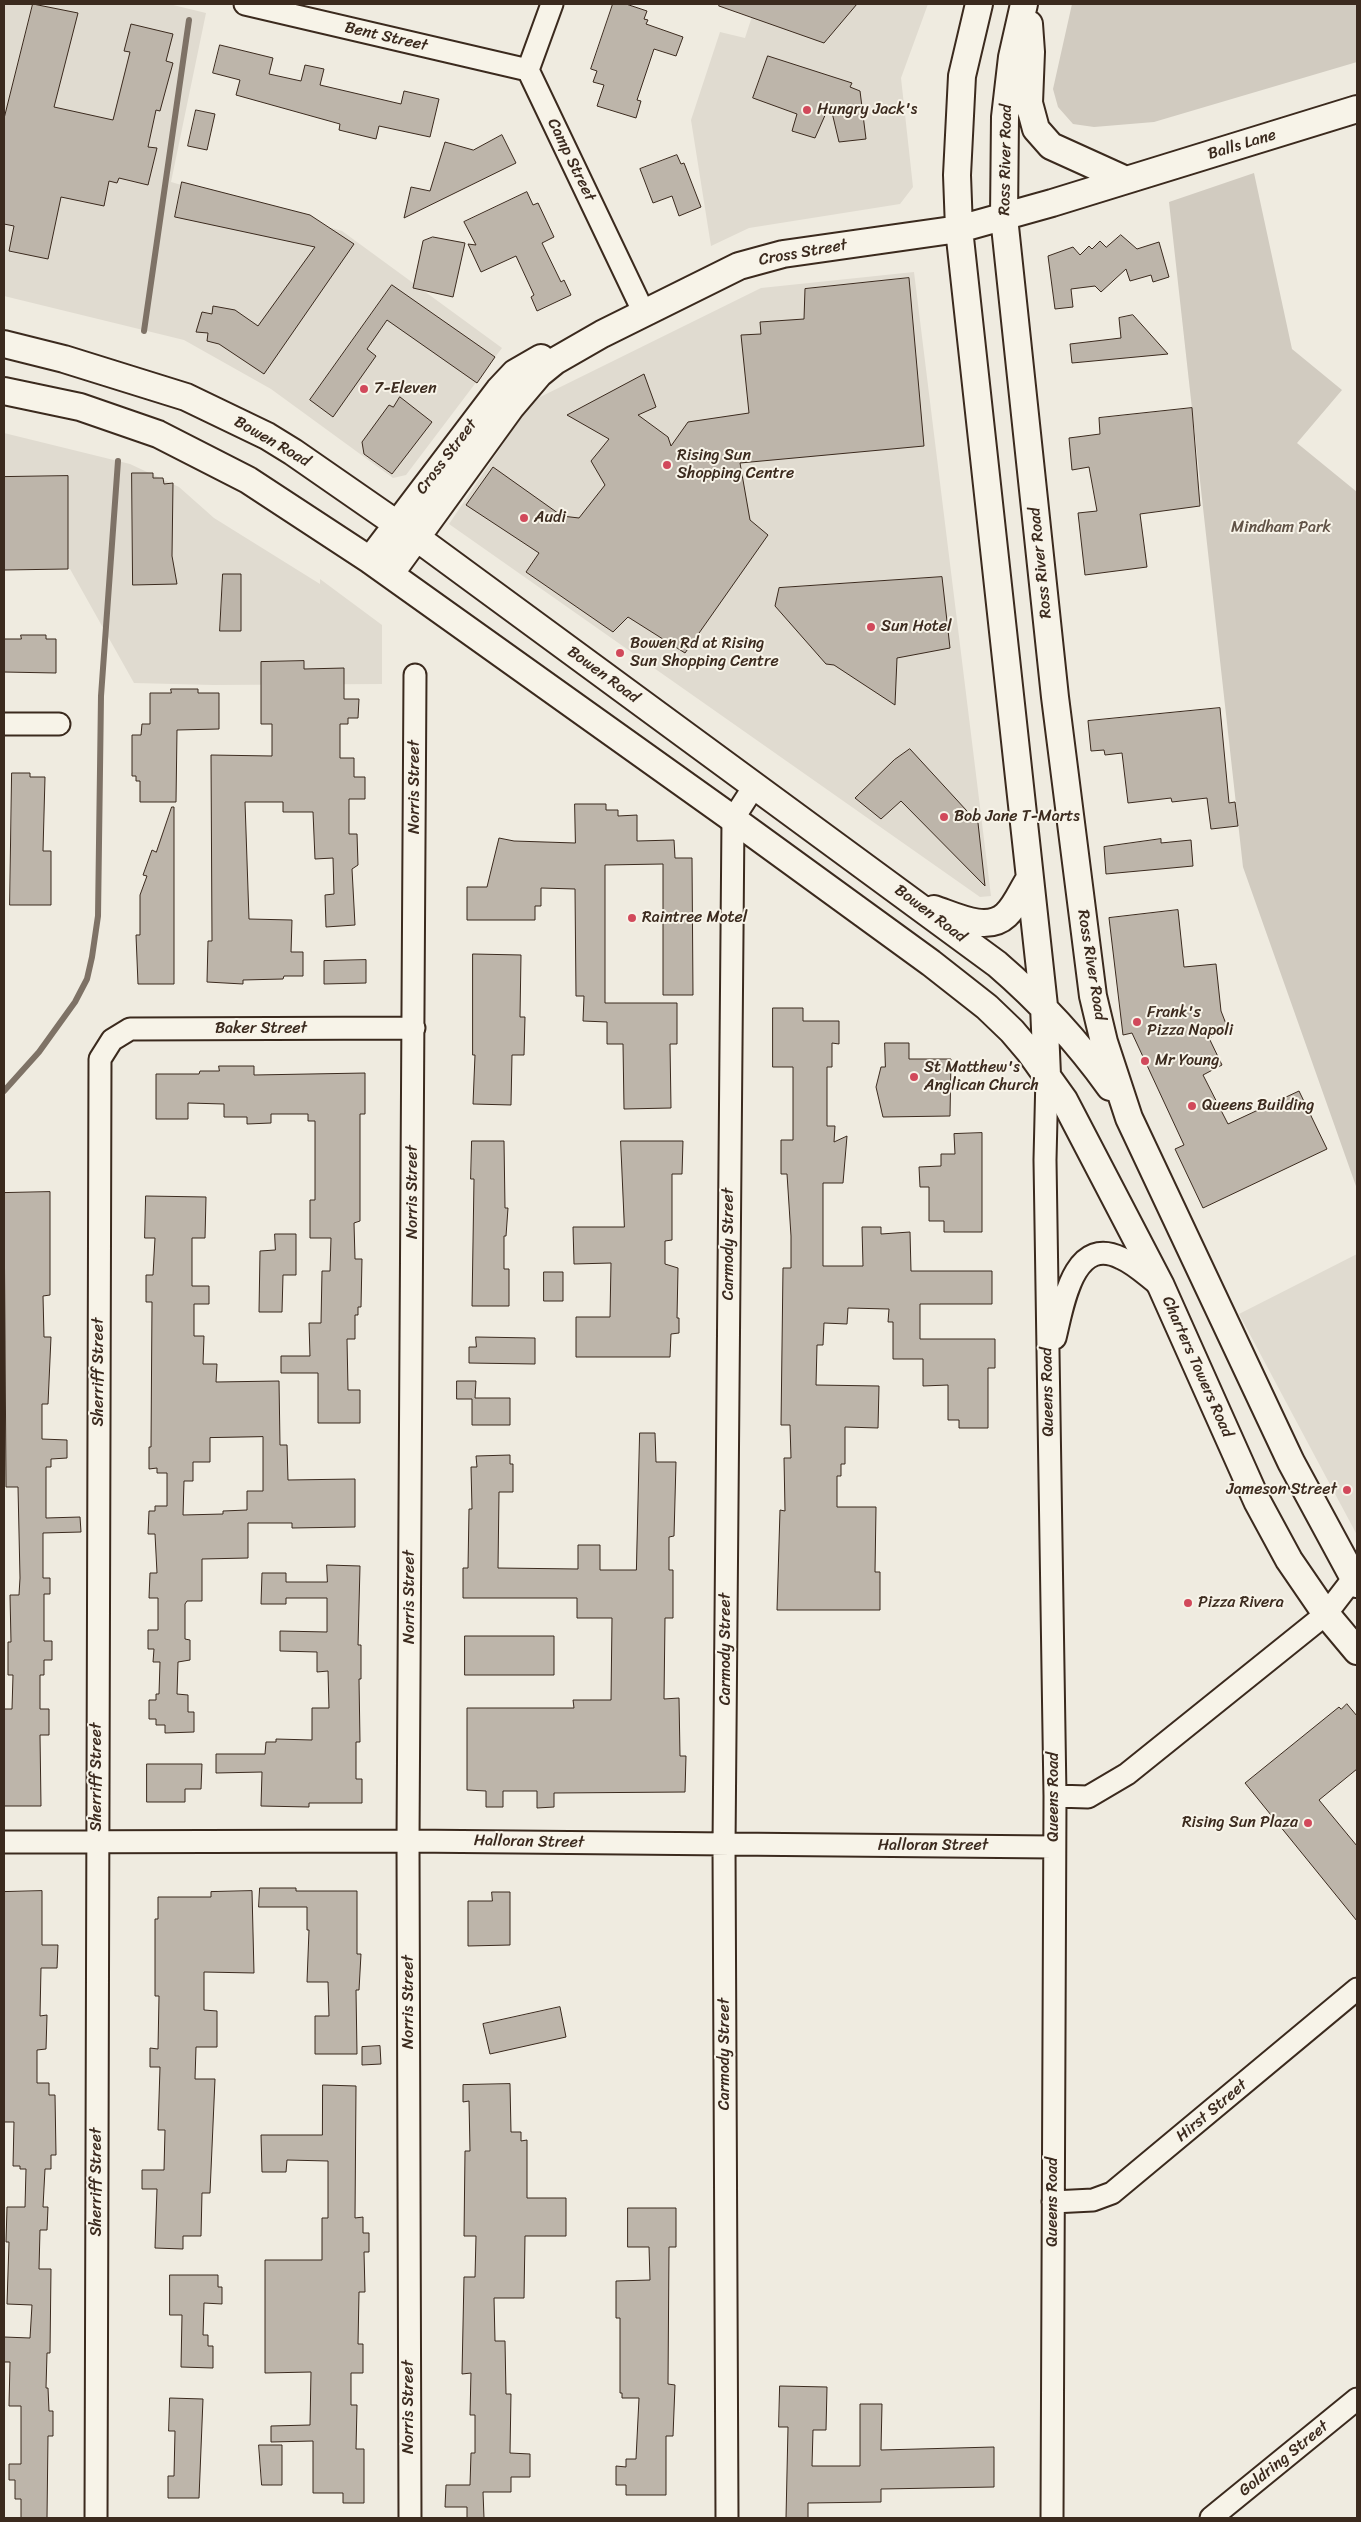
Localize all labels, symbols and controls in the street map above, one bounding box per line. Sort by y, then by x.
street label: Bent Street [343,18,429,56]
place label: Hungry Jack's [817,100,917,120]
marker: Hungry Jack's [801,104,813,116]
street label: Ross River Road [995,104,1017,216]
street label: Camp Street [543,116,599,204]
street label: Balls Lane [1206,126,1278,164]
street label: Cross Street [757,236,849,270]
place label: 7-Eleven [374,379,437,399]
marker: 7-Eleven [358,383,370,395]
street label: Bowen Road [231,413,313,471]
street label: Cross Street [412,416,482,498]
place label: Rising Sun Shopping Centre [677,446,794,484]
marker: Rising Sun Shopping Centre [661,459,673,471]
street label: Ross River Road [1026,507,1056,619]
place label: Audi [534,508,566,528]
marker: Audi [518,512,530,524]
park label: Mindham Park [1231,518,1331,538]
place label: Sun Hotel [881,617,952,637]
marker: Sun Hotel [865,621,877,633]
place label: Bowen Rd at Rising Sun Shopping Centre [630,634,779,672]
street label: Bowen Road [563,642,643,708]
marker: Bowen Rd at Rising Sun Shopping Centre [614,647,626,659]
street label: Norris Street [405,740,425,834]
place label: Bob Jane T-Marts [954,807,1080,827]
marker: Bob Jane T-Marts [938,811,950,823]
street label: Bowen Road [890,881,970,947]
place label: Raintree Motel [642,908,747,928]
street label: Ross River Road [1073,908,1109,1022]
marker: Raintree Motel [626,912,638,924]
place label: Frank's Pizza Napoli [1147,1003,1233,1041]
marker: Frank's Pizza Napoli [1131,1016,1143,1028]
street label: Baker Street [215,1019,307,1039]
place label: Mr Young [1155,1051,1219,1071]
marker: Mr Young [1139,1055,1151,1067]
place label: St Matthew's Anglican Church [924,1058,1039,1096]
marker: St Matthew's Anglican Church [908,1071,920,1083]
place label: Queens Building [1202,1096,1314,1116]
marker: Queens Building [1186,1100,1198,1112]
street label: Norris Street [403,1145,423,1239]
street label: Carmody Street [719,1188,739,1300]
street label: Charters Towers Road [1157,1294,1237,1440]
street label: Sherriff Street [89,1317,109,1427]
street label: Queens Road [1038,1347,1058,1437]
place label: Jameson Street [1226,1480,1337,1500]
marker: Jameson Street [1341,1484,1353,1496]
street label: Norris Street [400,1550,420,1644]
street label: Carmody Street [716,1593,736,1705]
place label: Pizza Rivera [1198,1593,1284,1613]
marker: Pizza Rivera [1182,1597,1194,1609]
street label: Sherriff Street [87,1722,107,1832]
street label: Queens Road [1044,1752,1064,1842]
place label: Rising Sun Plaza [1182,1813,1298,1833]
marker: Rising Sun Plaza [1302,1817,1314,1829]
street label: Halloran Street [474,1831,584,1853]
street label: Halloran Street [878,1836,988,1856]
street label: Norris Street [399,1955,419,2049]
street label: Carmody Street [715,1998,735,2110]
street label: Hirst Street [1173,2076,1251,2146]
street label: Sherriff Street [87,2127,107,2237]
street label: Queens Road [1043,2157,1063,2247]
street label: Norris Street [399,2360,419,2454]
street label: Goldring Street [1235,2417,1333,2501]

